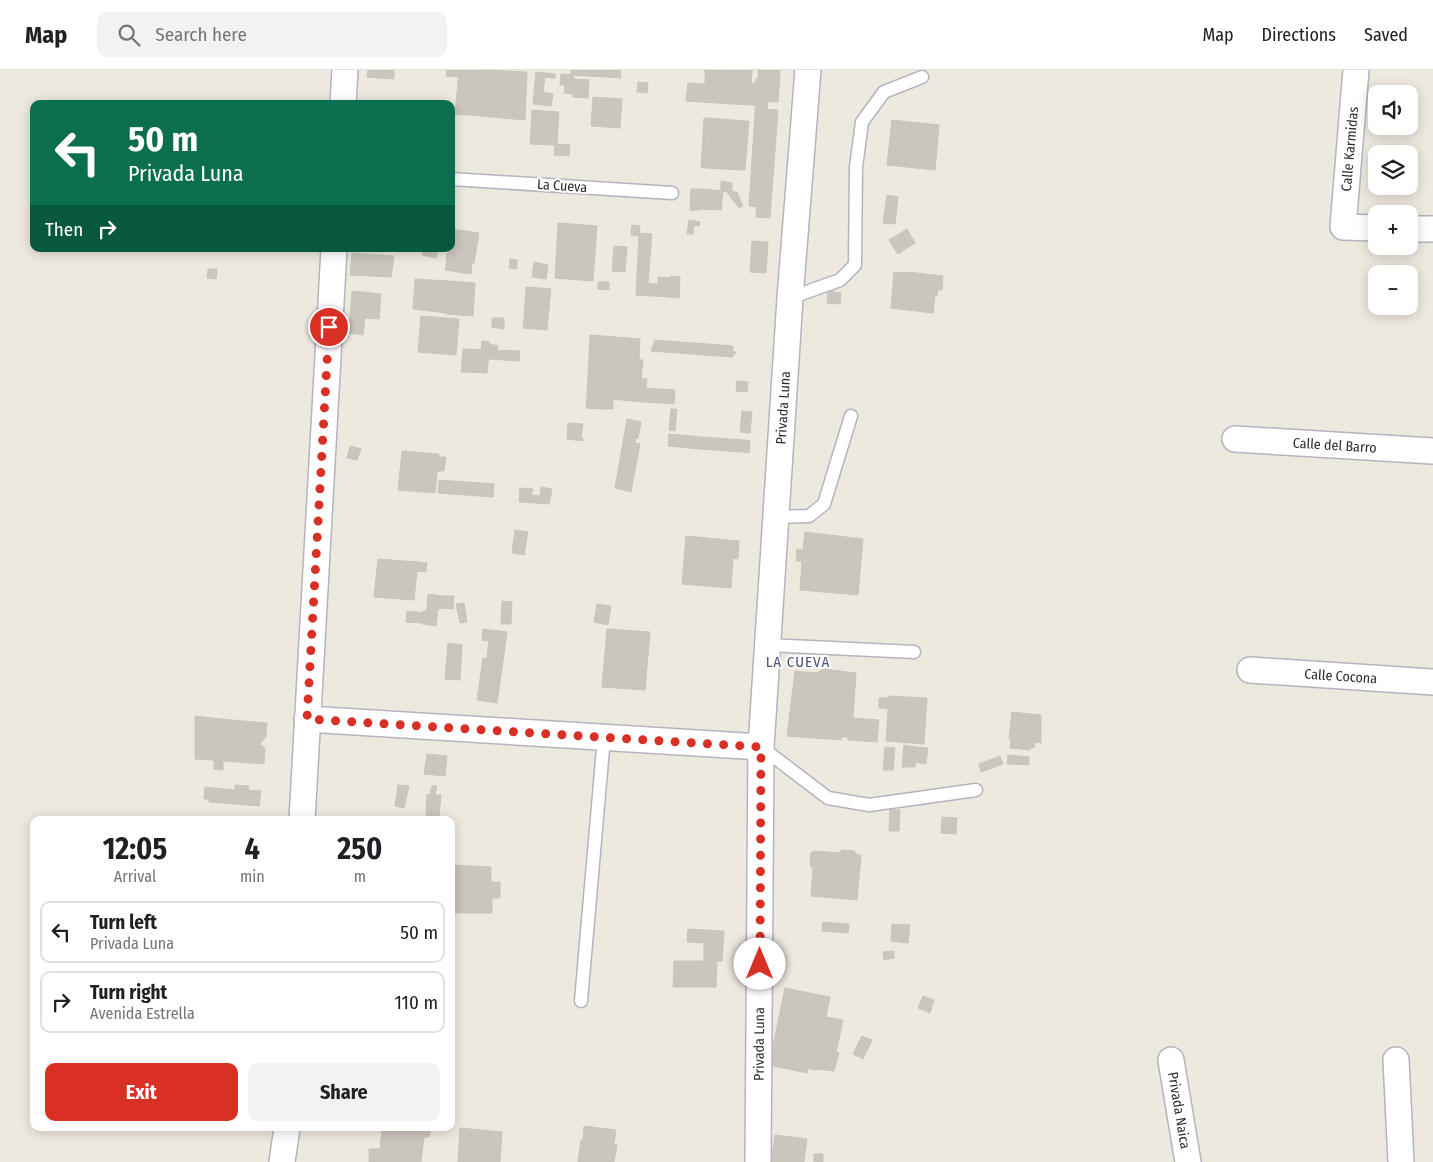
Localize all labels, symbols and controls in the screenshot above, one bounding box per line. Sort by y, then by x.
search box [97,12,447,57]
text: Map [25,21,67,49]
icon: search [115,21,143,49]
text: Search here [155,23,247,46]
text: Map [1202,24,1234,46]
text: Directions [1262,24,1336,46]
text: Saved [1364,24,1408,46]
map controls [1368,85,1418,315]
button: sound [1368,85,1418,135]
street label: Calle Karmidas [1338,106,1362,192]
text: 50 m [128,118,198,160]
icon: left [45,120,110,185]
button: layers [1368,145,1418,195]
text: Privada Luna [128,160,244,187]
street label: La Cueva [536,176,588,196]
button: + [1368,205,1418,255]
icon: right [93,215,121,243]
text: Then [45,218,83,241]
button: − [1368,265,1418,315]
pin [308,306,350,348]
icon: arrive [315,313,343,341]
street label: Privada Luna [772,370,794,445]
street label: Calle del Barro [1292,434,1377,456]
district label: LA CUEVA [766,653,830,671]
street label: Calle Cocona [1304,665,1378,687]
text: 12:05 [103,831,167,867]
text: 4 [245,831,260,867]
text: 250 [337,831,382,867]
text: Arrival [114,867,156,886]
text: min [240,867,265,886]
text: m [354,867,366,886]
text: Turn left [90,911,157,934]
icon: left [47,918,75,946]
text: 50 m [400,921,438,944]
text: Privada Luna [90,934,174,953]
position arrow [733,937,785,989]
text: Turn right [90,981,167,1004]
icon: right [47,988,75,1016]
text: 110 m [394,991,438,1014]
text: Avenida Estrella [90,1004,195,1023]
street label: Privada Luna [750,1007,768,1081]
button: Exit [45,1063,238,1121]
button: Share [248,1063,440,1121]
street label: Privada Naica [1165,1071,1194,1150]

